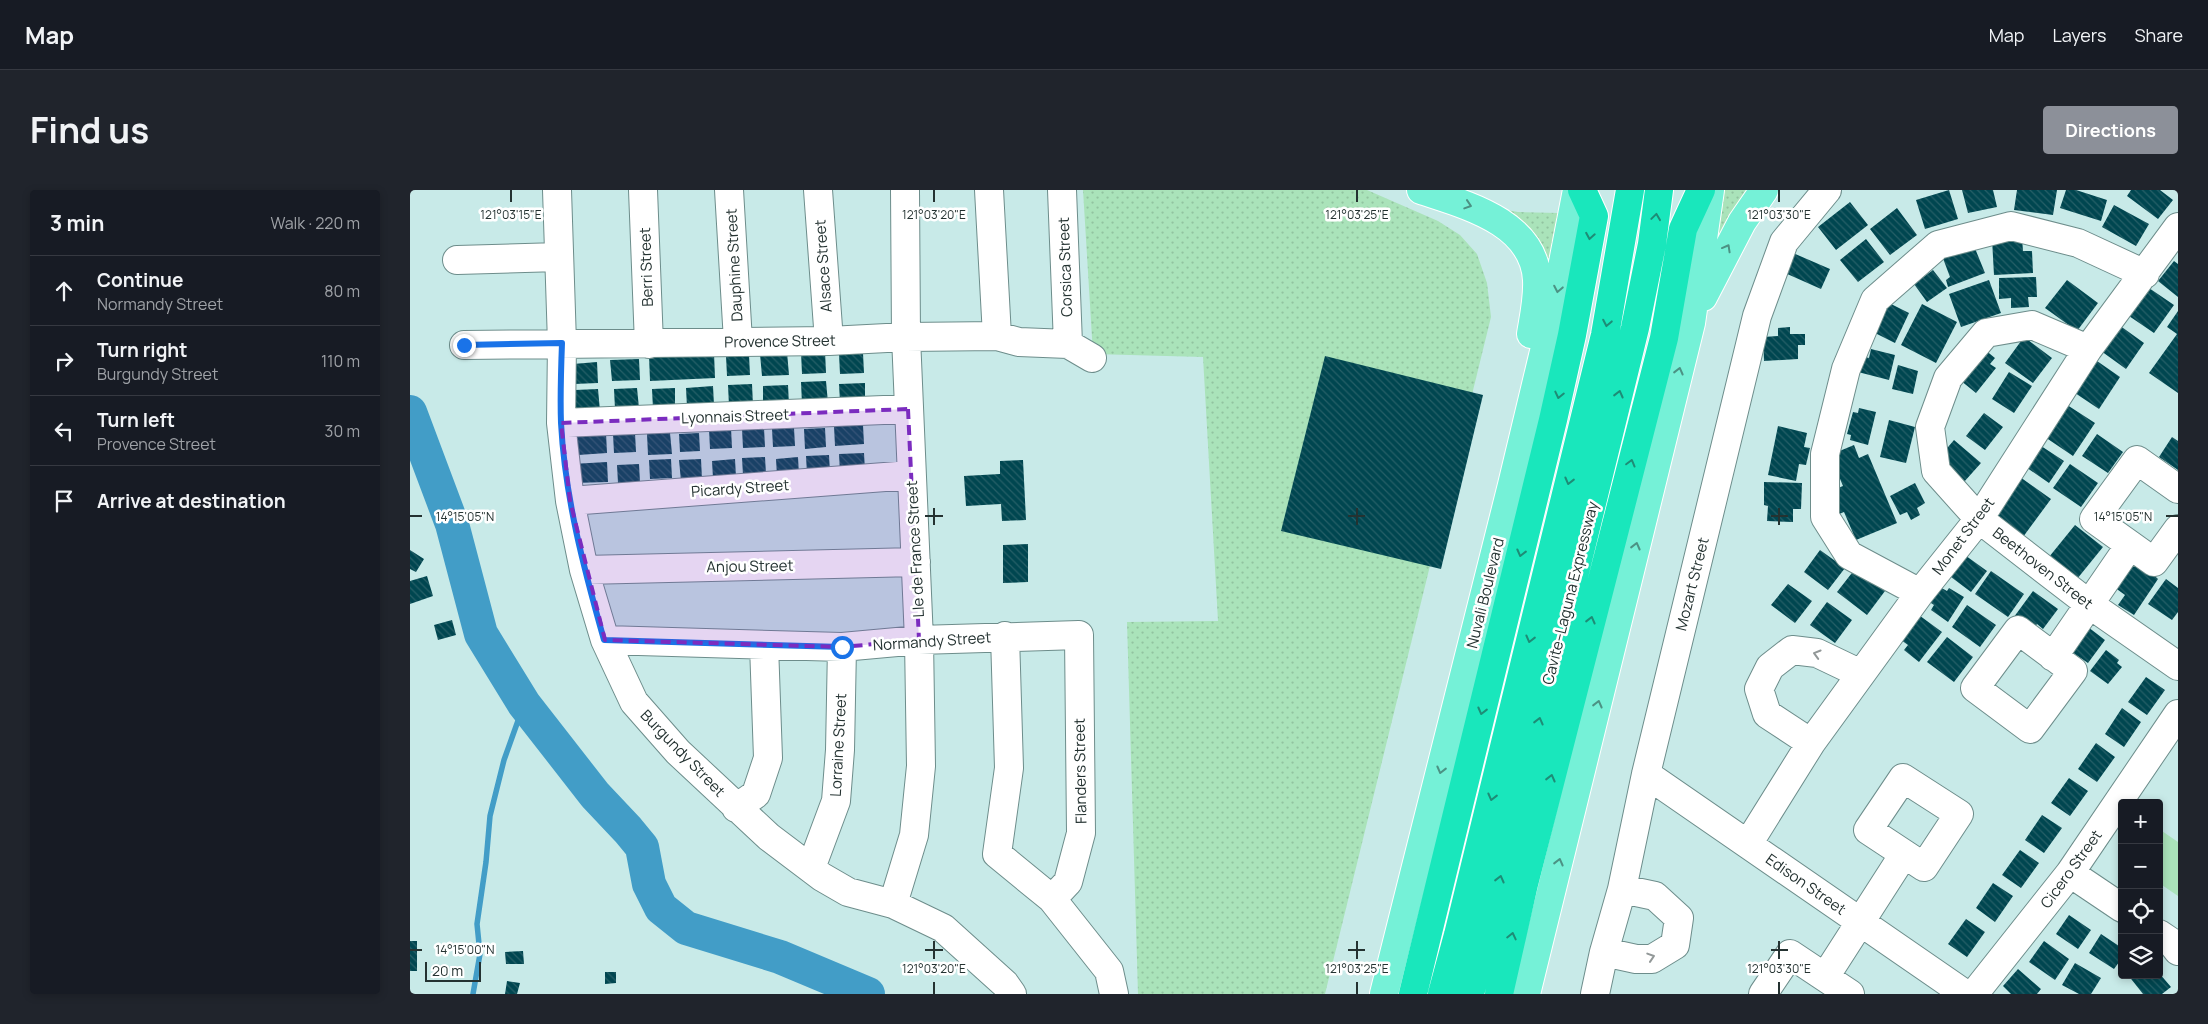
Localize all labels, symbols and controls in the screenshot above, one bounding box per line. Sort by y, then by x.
text: Map [25,18,74,51]
text: Map [1989,23,2024,47]
text: Layers [2052,23,2106,47]
text: Share [2134,23,2183,47]
text: Find us [30,106,149,154]
button: Directions [2043,106,2178,154]
one-way arrow [1463,199,1471,209]
text: 121°03'15"E [480,206,542,223]
text: 121°03'20"E [902,206,966,223]
text: 121°03'25"E [1325,206,1389,223]
text: 121°03'30"E [1747,206,1811,223]
street label: Dauphine Street [721,208,747,322]
text: 3 min [50,209,104,237]
text: Walk · 220 m [270,212,360,234]
one-way arrow [1650,212,1660,221]
street label: Corsica Street [1053,217,1077,317]
street label: Alsace Street [809,219,837,313]
street label: Berri Street [634,227,658,307]
one-way arrow [1586,232,1596,240]
one-way arrow [1721,244,1731,253]
text: Continue [97,267,183,293]
icon: ahead [50,277,78,305]
text: 80 m [324,280,360,302]
one-way arrow [1553,285,1563,294]
text: Normandy Street [97,293,223,315]
one-way arrow [1603,319,1613,328]
street label: Provence Street [724,330,836,352]
route end [453,334,476,357]
text: Turn right [97,337,187,363]
icon: right [50,347,78,375]
text: 110 m [321,350,360,372]
text: Burgundy Street [97,363,218,385]
one-way arrow [1673,367,1684,376]
one-way arrow [1613,389,1624,398]
one-way arrow [1554,391,1565,400]
street label: Lyonnais Street [681,404,789,428]
text: Turn left [97,407,175,433]
icon: left [50,417,78,445]
text: 30 m [325,420,360,442]
text: Provence Street [97,433,216,455]
one-way arrow [1626,459,1636,467]
street label: Picardy Street [690,474,790,502]
one-way arrow [1564,477,1575,486]
street label: Lle de France Street [901,480,929,618]
icon: arrive [50,487,78,515]
text: Arrive at destination [97,488,286,514]
street label: Monet Street [1927,493,1999,579]
street label: Cavite–Laguna Expressway [1537,499,1603,687]
text: 14°15'05"N [436,508,494,525]
text: 14°15'05"N [2094,508,2152,525]
street label: Beethoven Street [1988,522,2098,614]
street label: Mozart Street [1670,535,1714,633]
street label: Nuvali Boulevard [1461,536,1509,650]
one-way arrow [1630,542,1641,551]
one-way arrow [1516,549,1527,558]
street label: Anjou Street [706,555,794,577]
one-way arrow [1585,616,1596,625]
street label: Normandy Street [872,626,992,656]
one-way arrow [1525,634,1536,643]
route start [831,636,854,659]
one-way arrow [1813,650,1822,660]
street label: Lorraine Street [825,693,851,797]
one-way arrow [1592,700,1603,709]
street label: Burgundy Street [636,705,730,801]
one-way arrow [1477,707,1488,716]
one-way arrow [1533,717,1544,726]
street label: Flanders Street [1069,718,1091,824]
one-way arrow [1436,766,1447,775]
one-way arrow [1545,773,1556,782]
one-way arrow [1487,792,1498,801]
map controls [2118,799,2163,979]
button: + [2118,799,2163,844]
street label: Cicero Street [2035,826,2107,912]
button: − [2118,844,2163,889]
street label: Edison Street [1762,849,1850,919]
one-way arrow [1553,857,1564,866]
one-way arrow [1494,875,1505,884]
button: locate [2118,889,2163,934]
one-way arrow [1506,931,1517,940]
button: layers [2118,934,2163,979]
text: 14°15'00"N [436,941,494,958]
one-way arrow [1647,952,1655,962]
scale bar [425,959,481,982]
text: 121°03'20"E [902,960,966,977]
text: 121°03'25"E [1325,960,1389,977]
text: 121°03'30"E [1747,960,1811,977]
text: 20 m [432,961,463,980]

